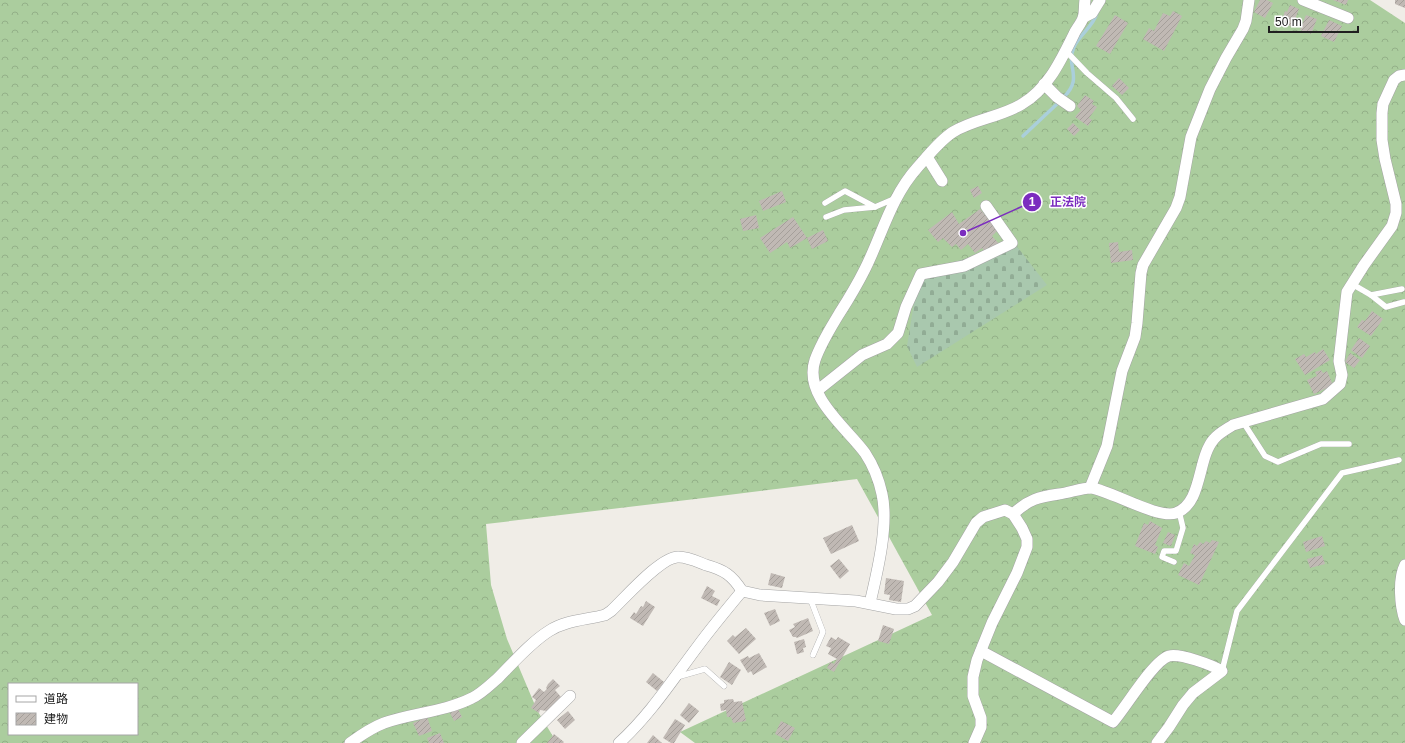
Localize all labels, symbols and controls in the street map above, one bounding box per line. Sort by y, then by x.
scale bar [1269,8,1358,34]
text: 50 m [1275,15,1302,29]
callout: 正法院 [1022,190,1094,214]
text: 1 [1029,195,1036,209]
text: 正法院 [1050,195,1086,209]
legend [8,683,138,735]
text: 道路 [44,692,68,706]
text: 建物 [44,712,68,726]

